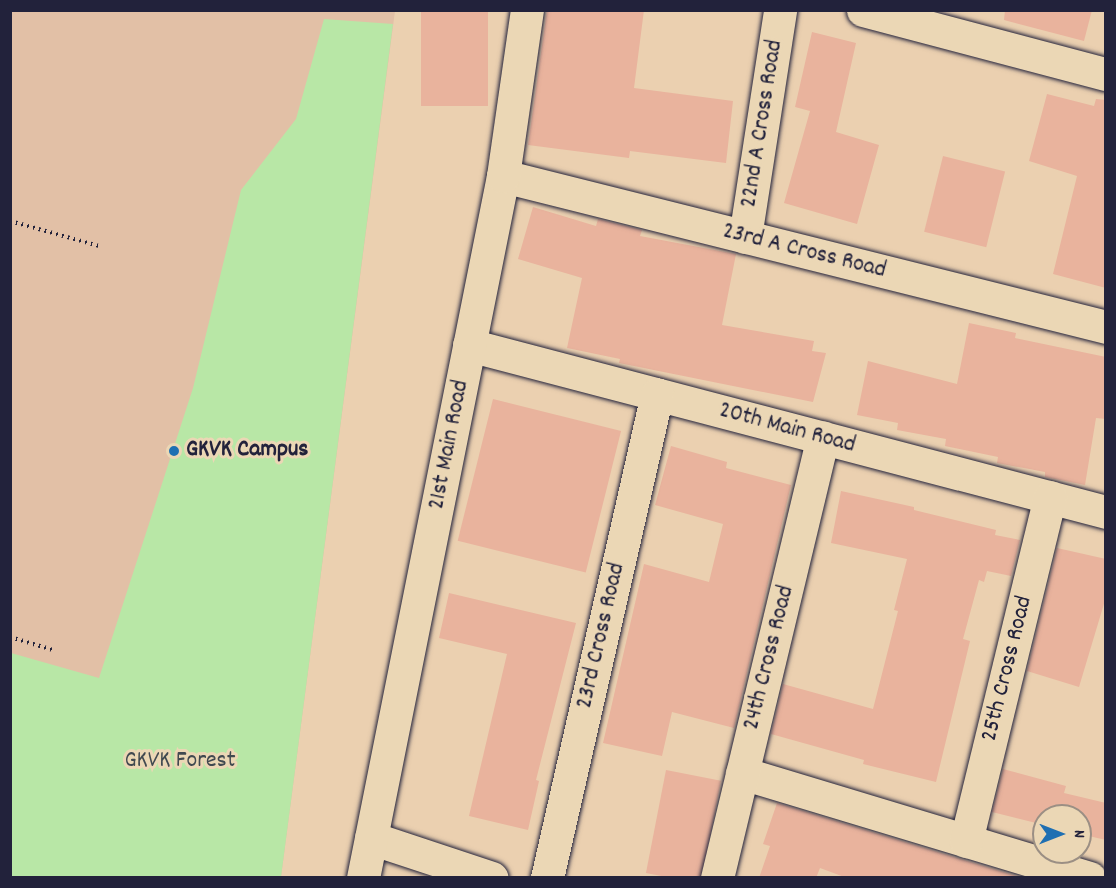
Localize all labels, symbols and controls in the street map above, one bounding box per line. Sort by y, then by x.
street label: 22nd A Cross Road [736,38,790,210]
street label: 23rd A Cross Road [719,218,889,286]
street label: 21st Main Road [423,378,477,512]
street label: 20th Main Road [716,397,858,461]
place label: GKVK Campus [186,437,308,465]
marker: GKVK Campus [167,444,181,458]
street label: 23rd Cross Road [571,560,633,712]
street label: 24th Cross Road [738,583,802,733]
street label: 25th Cross Road [976,593,1040,745]
park label: GKVK Forest [124,748,236,776]
north arrow [1032,804,1092,864]
text: N [1067,830,1090,838]

